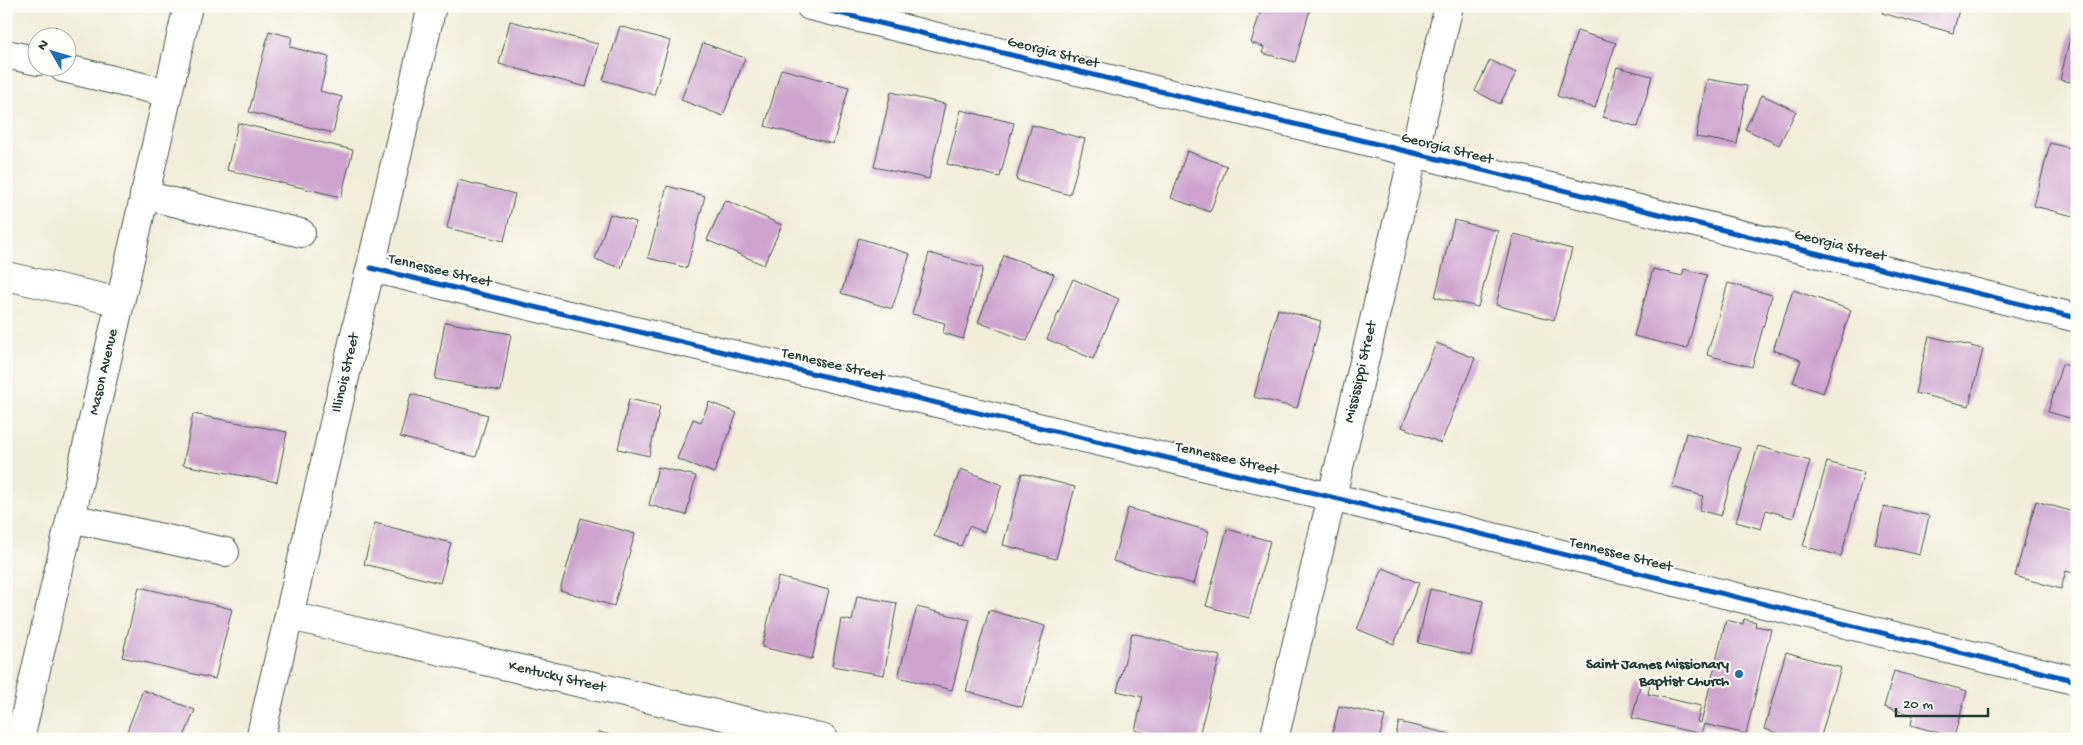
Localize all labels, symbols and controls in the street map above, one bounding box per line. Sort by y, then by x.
north arrow [28,28,78,78]
street label: Georgia Street [1005,33,1103,74]
text: N [34,37,53,54]
street label: Georgia Street [1399,129,1497,170]
street label: Georgia Street [1792,226,1890,267]
street label: Tennessee Street [386,250,495,292]
street label: Mississippi Street [1341,318,1382,425]
street label: Mason Avenue [85,327,123,417]
street label: Illinois Street [328,330,364,414]
street label: Tennessee Street [779,344,888,386]
street label: Tennessee Street [1173,438,1282,480]
street label: Tennessee Street [1567,533,1676,577]
place label: Saint James Missionary Baptist Church [1586,656,1730,691]
street label: Kentucky Street [507,657,609,697]
marker: Saint James Missionary Baptist Church [1733,668,1745,680]
scale bar [1896,685,1988,717]
text: 20 m [1903,696,1933,714]

